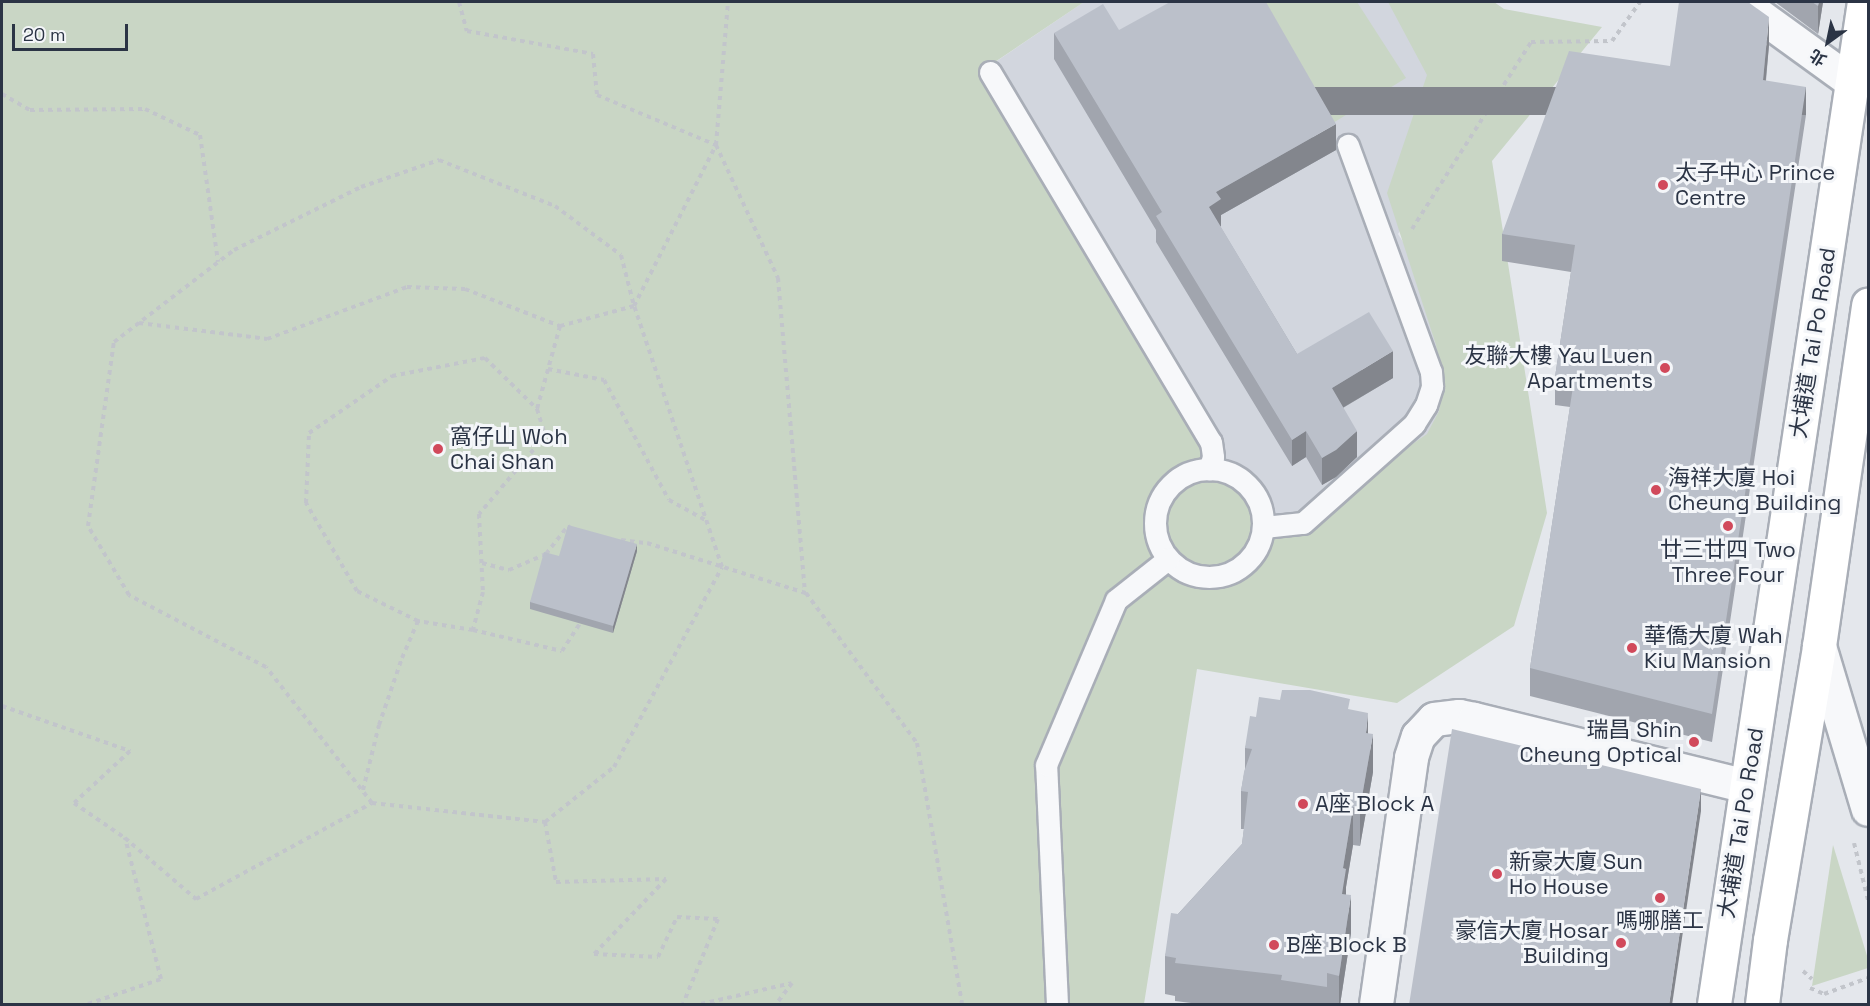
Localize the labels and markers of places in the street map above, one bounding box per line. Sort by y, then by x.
place label: 太子中心 Prince Centre [1675,159,1835,210]
marker: 太子中心 Prince Centre [1656,178,1670,192]
place label: 友聯大樓 Yau Luen Apartments [1464,342,1653,394]
marker: 友聯大樓 Yau Luen Apartments [1658,361,1672,375]
place label: 窩仔山 Woh Chai Shan [450,423,568,475]
marker: 窩仔山 Woh Chai Shan [431,442,445,456]
place label: 海祥大廈 Hoi Cheung Building [1668,464,1841,516]
marker: 海祥大廈 Hoi Cheung Building [1649,483,1663,497]
marker: 廿三廿四 Two Three Four [1721,519,1735,533]
place label: 廿三廿四 Two Three Four [1660,536,1796,588]
place label: 華僑大廈 Wah Kiu Mansion [1644,622,1783,674]
marker: 華僑大廈 Wah Kiu Mansion [1625,641,1639,655]
place label: 瑞昌 Shin Cheung Optical [1519,716,1682,768]
marker: 瑞昌 Shin Cheung Optical [1687,735,1701,749]
place label: A座 Block A [1315,791,1435,817]
marker: A座 Block A [1296,797,1310,811]
place label: 新豪大廈 Sun Ho House [1509,848,1643,900]
marker: 新豪大廈 Sun Ho House [1490,867,1504,881]
marker: 嗎哪膳工 [1653,891,1667,905]
place label: 嗎哪膳工 [1616,908,1704,934]
place label: 豪信大廈 Hosar Building [1455,917,1609,968]
place label: B座 Block B [1286,932,1407,958]
marker: 豪信大廈 Hosar Building [1614,936,1628,950]
marker: B座 Block B [1267,938,1281,952]

